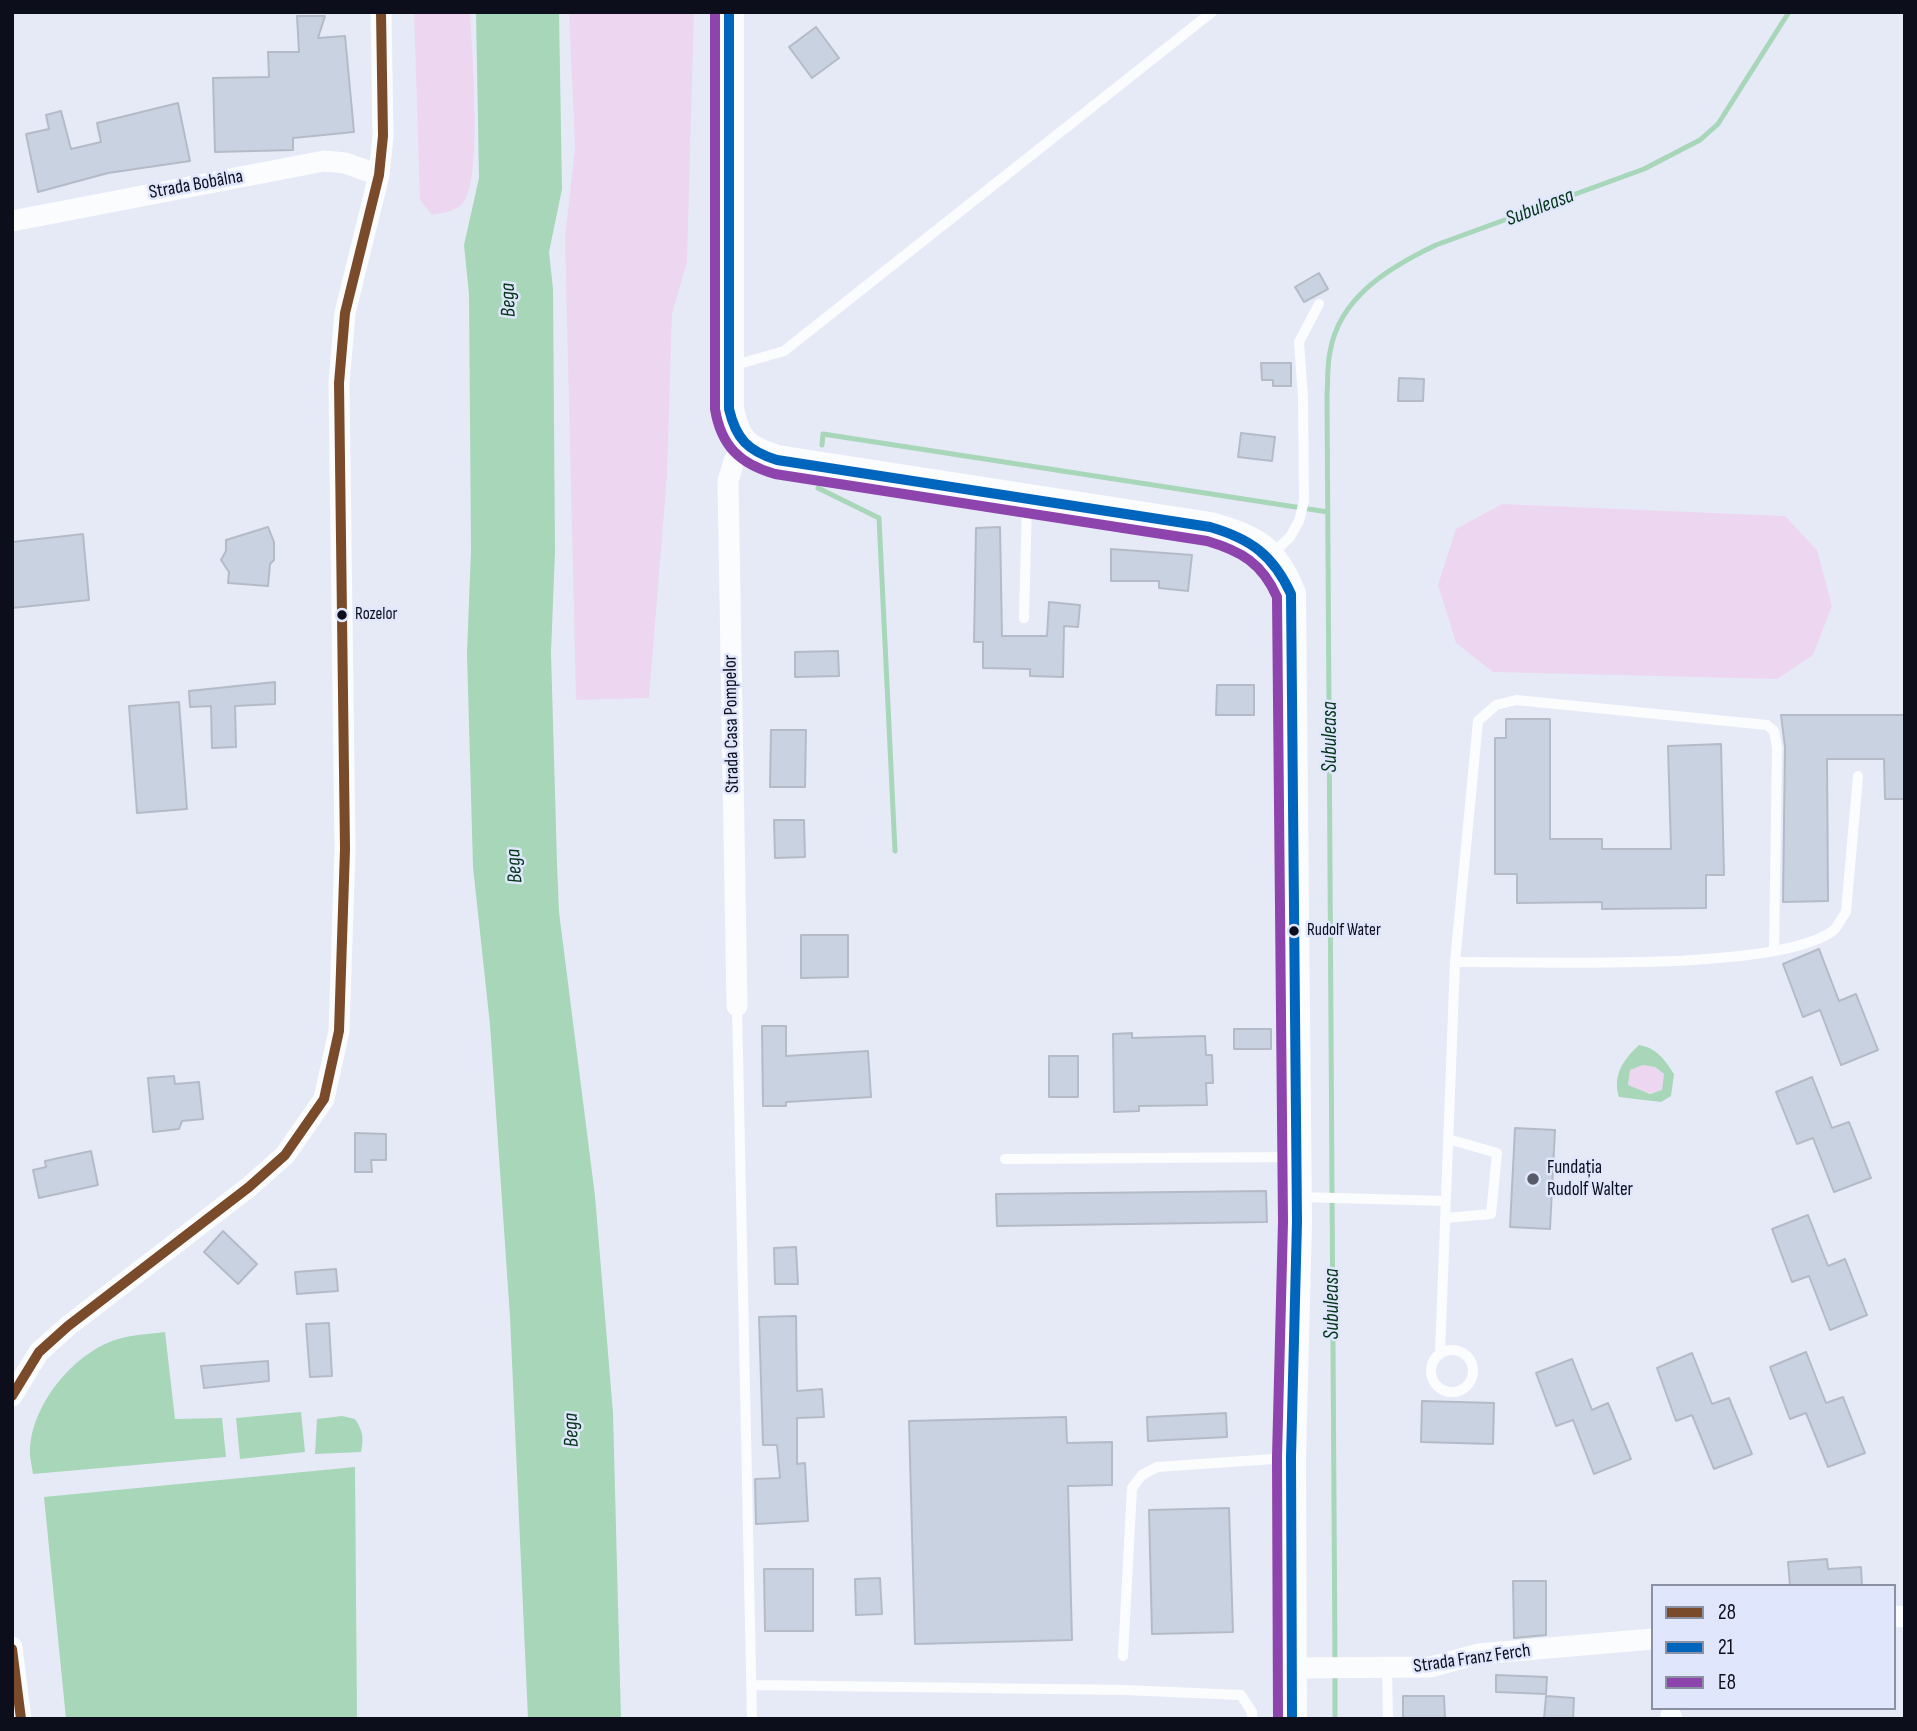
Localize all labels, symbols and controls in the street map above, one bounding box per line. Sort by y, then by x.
street label: Strada Bobâlna [147,166,245,204]
water label: Subuleasa [1502,184,1578,232]
water label: Bega [496,282,522,318]
place label: Rozelor [355,605,397,625]
marker: Rozelor [335,608,349,622]
street label: Strada Casa Pompelor [719,655,745,793]
water label: Subuleasa [1318,702,1344,772]
water label: Bega [501,848,529,884]
place label: Rudolf Water [1307,921,1381,941]
marker: Rudolf Water [1287,924,1301,938]
place label: Fundația Rudolf Walter [1547,1157,1633,1201]
marker: Fundația Rudolf Walter [1525,1171,1541,1187]
water label: Subuleasa [1320,1269,1346,1339]
water label: Bega [559,1412,585,1448]
legend [1651,1584,1896,1710]
text: 28 [1718,1600,1736,1625]
text: 21 [1718,1635,1734,1660]
street label: Strada Franz Ferch [1412,1640,1532,1678]
text: E8 [1718,1670,1736,1695]

